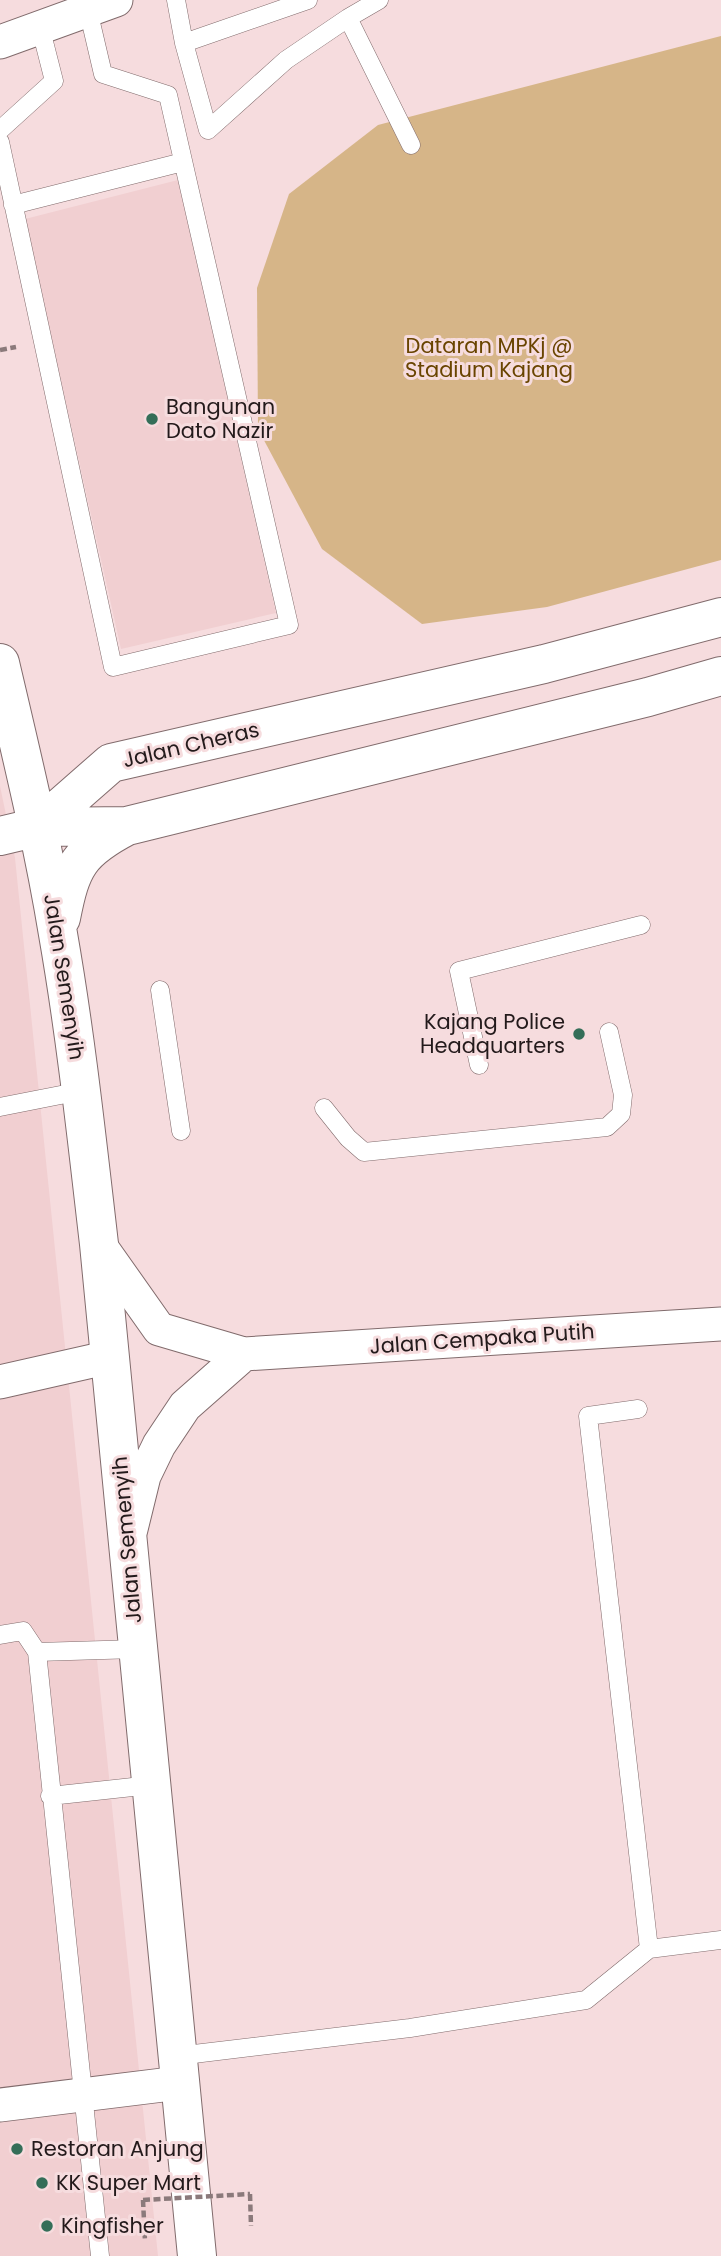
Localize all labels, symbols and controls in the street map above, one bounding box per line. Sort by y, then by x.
park label: Dataran MPKj @ Stadium Kajang [405,331,573,384]
place label: Bangunan Dato Nazir [166,392,275,445]
marker: Bangunan Dato Nazir [144,411,160,427]
street label: Jalan Cheras [120,715,262,774]
street label: Jalan Semenyih [37,892,92,1062]
place label: Kajang Police Headquarters [420,1007,565,1060]
marker: Kajang Police Headquarters [571,1026,587,1042]
street label: Jalan Cempaka Putih [368,1316,595,1361]
street label: Jalan Semenyih [105,1455,148,1625]
place label: Restoran Anjung [31,2134,204,2163]
marker: Restoran Anjung [9,2141,25,2157]
place label: KK Super Mart [56,2168,201,2197]
marker: KK Super Mart [34,2175,50,2191]
place label: Kingfisher [61,2211,164,2240]
marker: Kingfisher [39,2218,55,2234]

